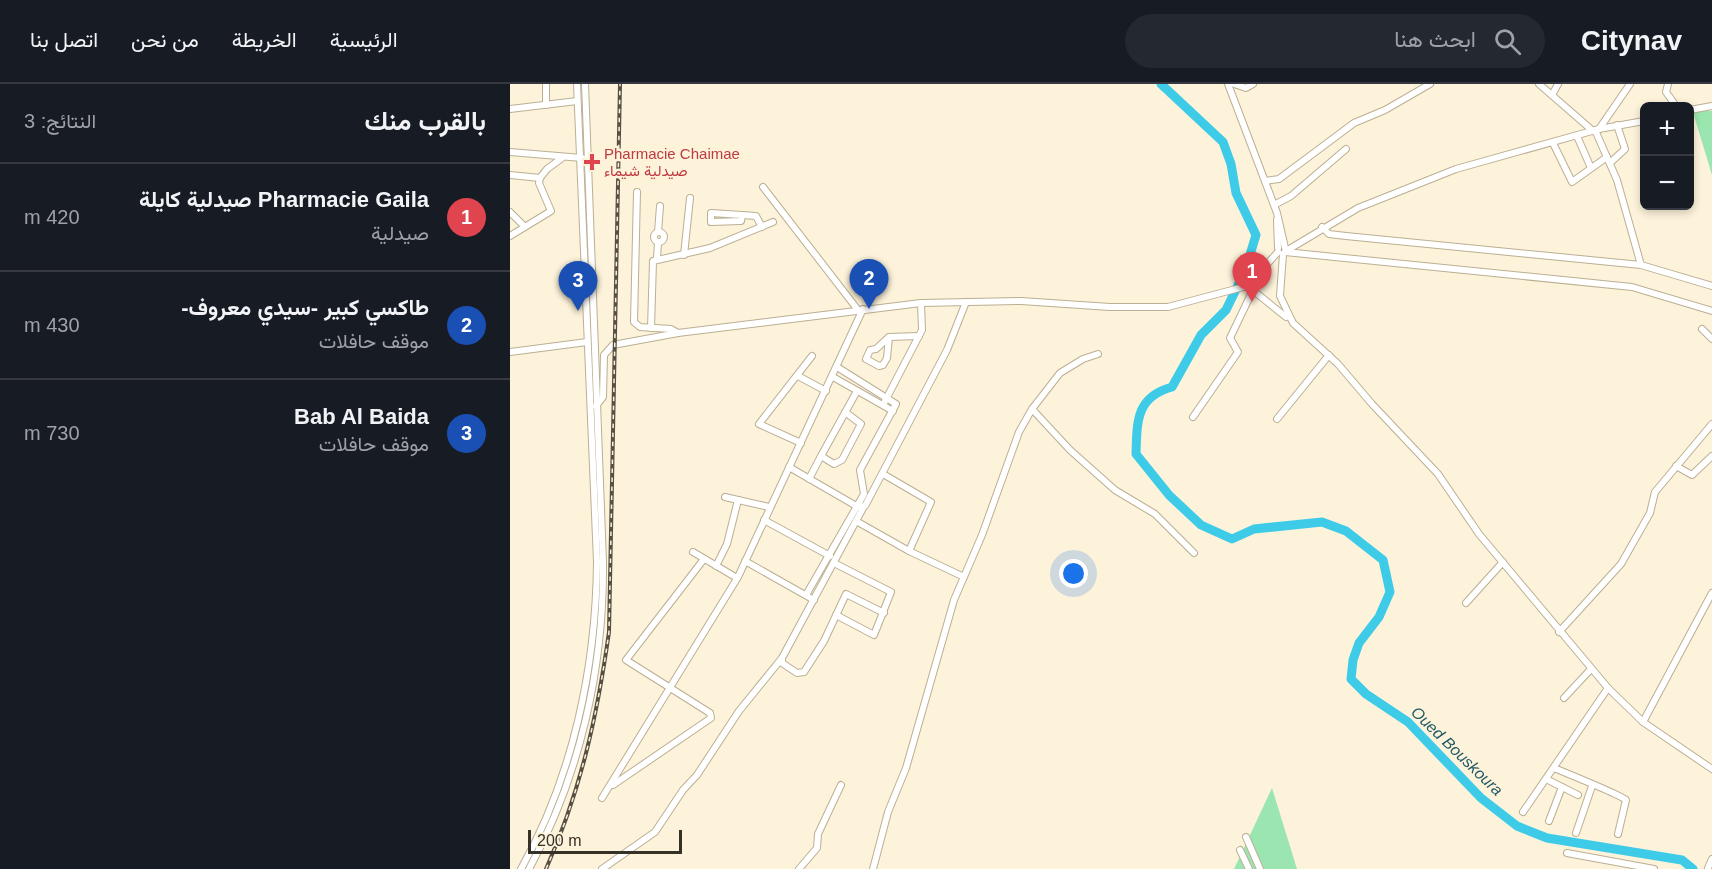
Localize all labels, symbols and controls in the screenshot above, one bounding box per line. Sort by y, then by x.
search box [1125,14,1545,68]
icon: search [1491,25,1524,58]
text: Citynav [1581,25,1682,56]
text: ابحث هنا [1394,27,1476,52]
text: اتصل بنا [30,28,98,51]
text: من نحن [131,28,199,51]
text: الخريطة [232,28,297,51]
text: الرئيسية [330,28,398,51]
map controls [1640,102,1694,210]
button: + [1640,102,1694,156]
text: بالقرب منك [365,106,486,136]
text: النتائج: 3 [24,110,96,132]
place label: Pharmacie Chaimae صيدلية شيماء [604,145,740,180]
marker: Pharmacie Chaimae صيدلية شيماء [585,155,599,169]
button: − [1640,156,1694,210]
text: Pharmacie Gaila صيدلية كايلة [139,187,429,212]
text: 420 m [24,206,80,228]
text: 1 [461,206,472,228]
text: صيدلية [371,222,429,244]
pin: 1 [1232,252,1272,302]
pin: 2 [850,260,888,309]
pin: 3 [558,262,598,311]
text: طاكسي كبير -سيدي معروف- [181,295,429,320]
text: 430 m [24,314,80,336]
text: 2 [461,314,472,336]
text: موقف حافلات [319,330,429,352]
text: Bab Al Baida [294,404,429,429]
text: 730 m [24,422,80,444]
text: 3 [461,422,472,444]
text: موقف حافلات [319,433,429,455]
your location [1059,559,1088,588]
water label: Oued Bouskoura [1408,703,1506,799]
scale bar [528,827,682,854]
text: 200 m [537,832,581,849]

